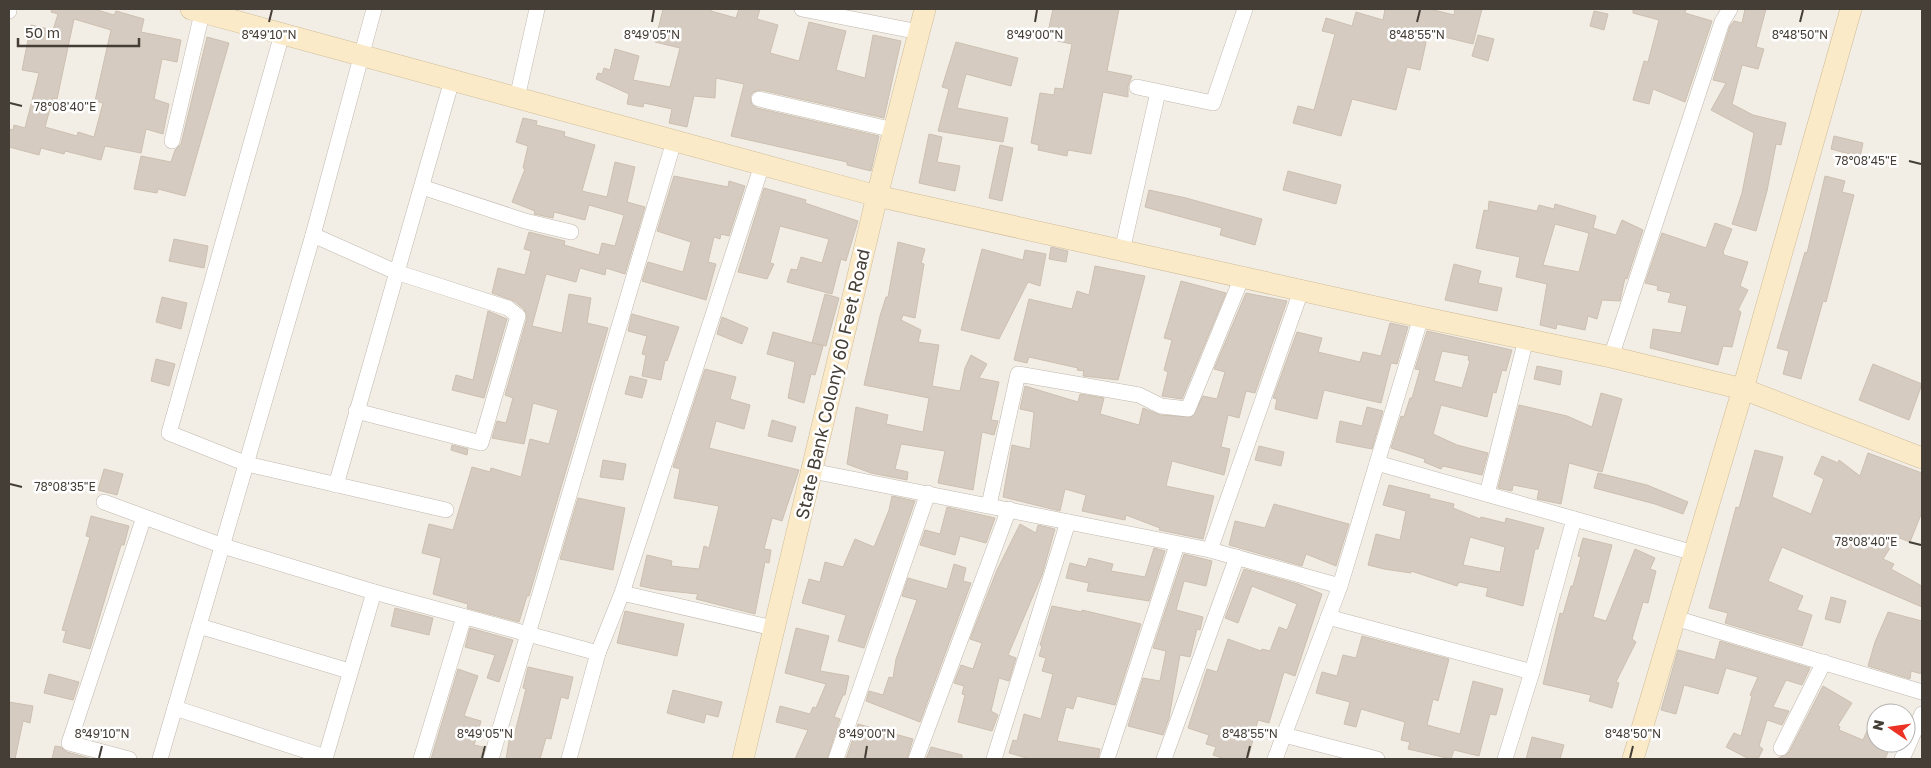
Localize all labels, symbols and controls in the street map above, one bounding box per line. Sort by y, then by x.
scale bar [18,15,139,47]
text: 50 m [25,23,60,41]
text: 8°49'10"N [241,27,297,42]
text: 8°49'05"N [624,27,680,42]
text: 8°49'00"N [1007,27,1063,42]
text: 8°48'55"N [1389,27,1445,42]
text: 8°48'50"N [1772,27,1828,42]
text: 78°08'40"E [34,99,96,114]
text: 78°08'45"E [1835,153,1897,168]
street label: State Bank Colony 60 Feet Road [790,247,874,521]
text: 78°08'35"E [34,479,96,494]
text: 78°08'40"E [1835,534,1897,549]
north arrow [1866,703,1916,753]
text: N [1868,718,1887,732]
text: 8°49'10"N [74,726,130,741]
text: 8°49'05"N [457,726,513,741]
text: 8°49'00"N [839,726,895,741]
text: 8°48'55"N [1222,726,1278,741]
text: 8°48'50"N [1605,726,1661,741]

